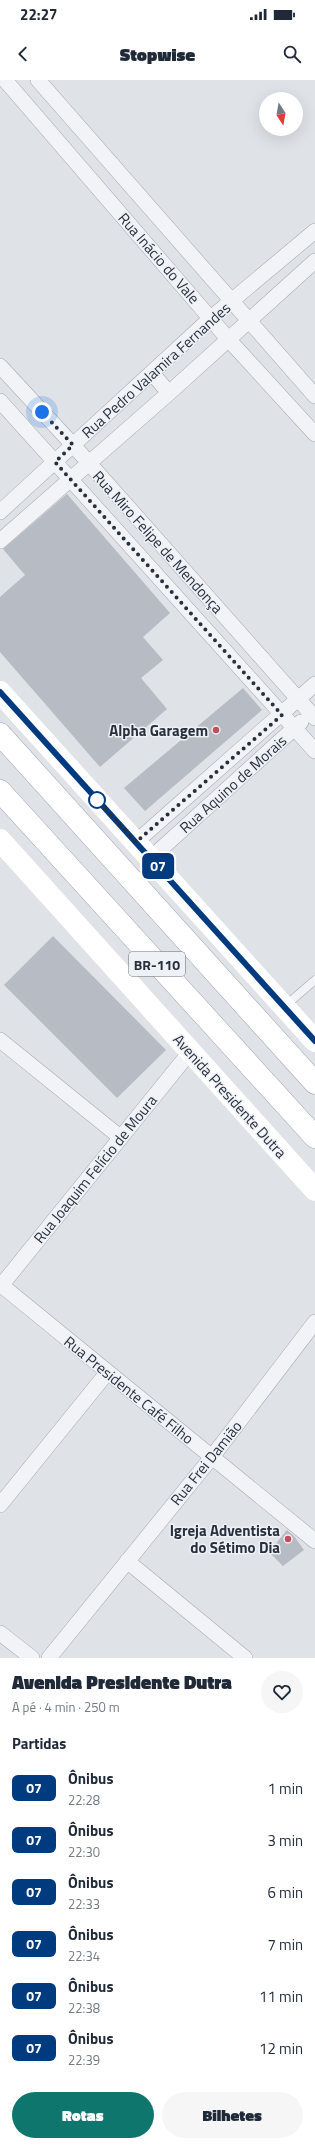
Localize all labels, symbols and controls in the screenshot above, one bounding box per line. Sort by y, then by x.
text: 22:27 [20,3,57,26]
text: Stopwise [120,41,195,68]
icon: back [12,43,34,65]
icon: search [281,43,303,65]
north arrow [259,92,303,136]
map controls [259,92,303,136]
street label: Rua Inácio do Vale [113,207,205,309]
street label: Rua Pedro Valamira Fernandes [76,297,236,443]
your location [32,402,52,422]
street label: Rua Miro Felipe de Mendonça [87,465,229,619]
place label: Alpha Garagem [109,719,208,742]
marker: Alpha Garagem [211,725,221,735]
street label: Rua Aquino de Morais [174,729,292,839]
unlabelled marker [88,791,106,809]
line badge: 07 [140,853,176,879]
text: 07 [150,855,166,876]
road number: BR-110 [129,952,185,976]
street label: Avenida Presidente Dutra [168,1029,293,1164]
street label: Rua Joaquim Felício de Moura [28,1089,163,1248]
street label: Rua Presidente Café Filho [59,1330,199,1450]
street label: Rua Frei Damião [165,1416,247,1510]
place label: Igreja Adventista do Sétimo Dia [170,1519,280,1559]
marker: Igreja Adventista do Sétimo Dia [283,1534,293,1544]
text: Avenida Presidente Dutra [12,1667,232,1696]
button: heart [261,1671,303,1713]
text: A pé · 4 min · 250 m [12,1697,120,1717]
text: Partidas [12,1732,66,1755]
text: Ônibus [68,1767,113,1790]
text: 07 [26,1777,42,1798]
text: 1 min [267,1777,303,1800]
text: 22:28 [68,1790,100,1810]
text: Ônibus [68,1819,113,1842]
text: 07 [26,1829,42,1850]
text: 3 min [267,1829,303,1852]
text: 22:30 [68,1842,100,1862]
text: Ônibus [68,1871,113,1894]
text: 07 [26,1881,42,1902]
text: 6 min [267,1881,303,1904]
text: 22:33 [68,1894,100,1914]
text: Ônibus [68,1923,113,1946]
text: 07 [26,1933,42,1954]
text: 7 min [267,1933,303,1956]
text: 22:34 [68,1946,100,1966]
text: Ônibus [68,1975,113,1998]
text: 07 [26,1985,42,2006]
text: 11 min [259,1985,303,2008]
text: 22:38 [68,1998,100,2018]
text: Ônibus [68,2027,113,2050]
text: 07 [26,2037,42,2058]
text: 12 min [259,2037,303,2060]
text: 22:39 [68,2050,100,2070]
button: Rotas [12,2092,154,2138]
button: Bilhetes [162,2092,303,2138]

